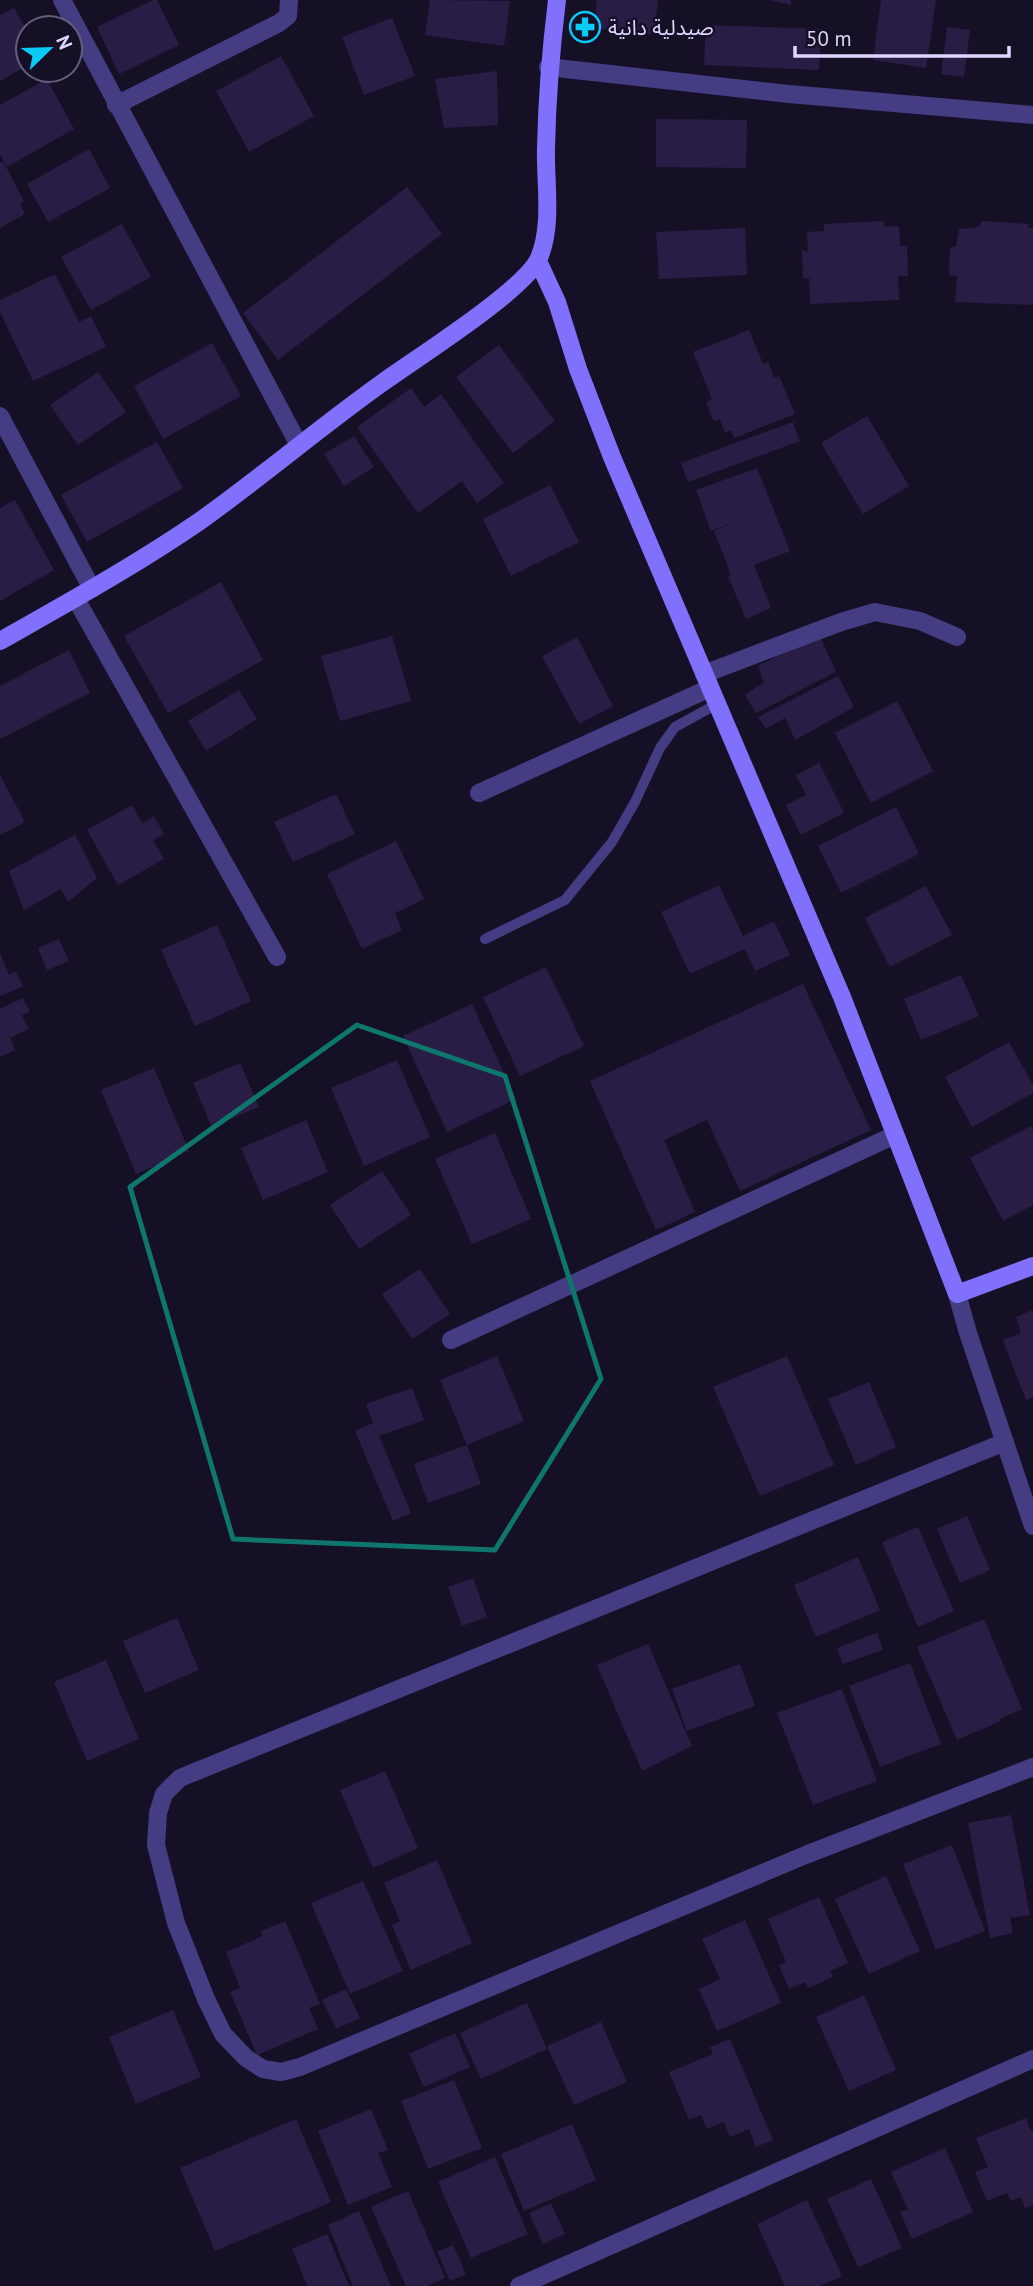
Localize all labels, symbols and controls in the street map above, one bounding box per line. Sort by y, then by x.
pharmacy icon: صيدلية دانية [568,10,602,44]
north arrow [14,14,84,84]
place label: صيدلية دانية [608,14,714,41]
scale bar [795,14,1009,58]
text: 50 m [806,25,852,52]
text: N [51,32,78,53]

